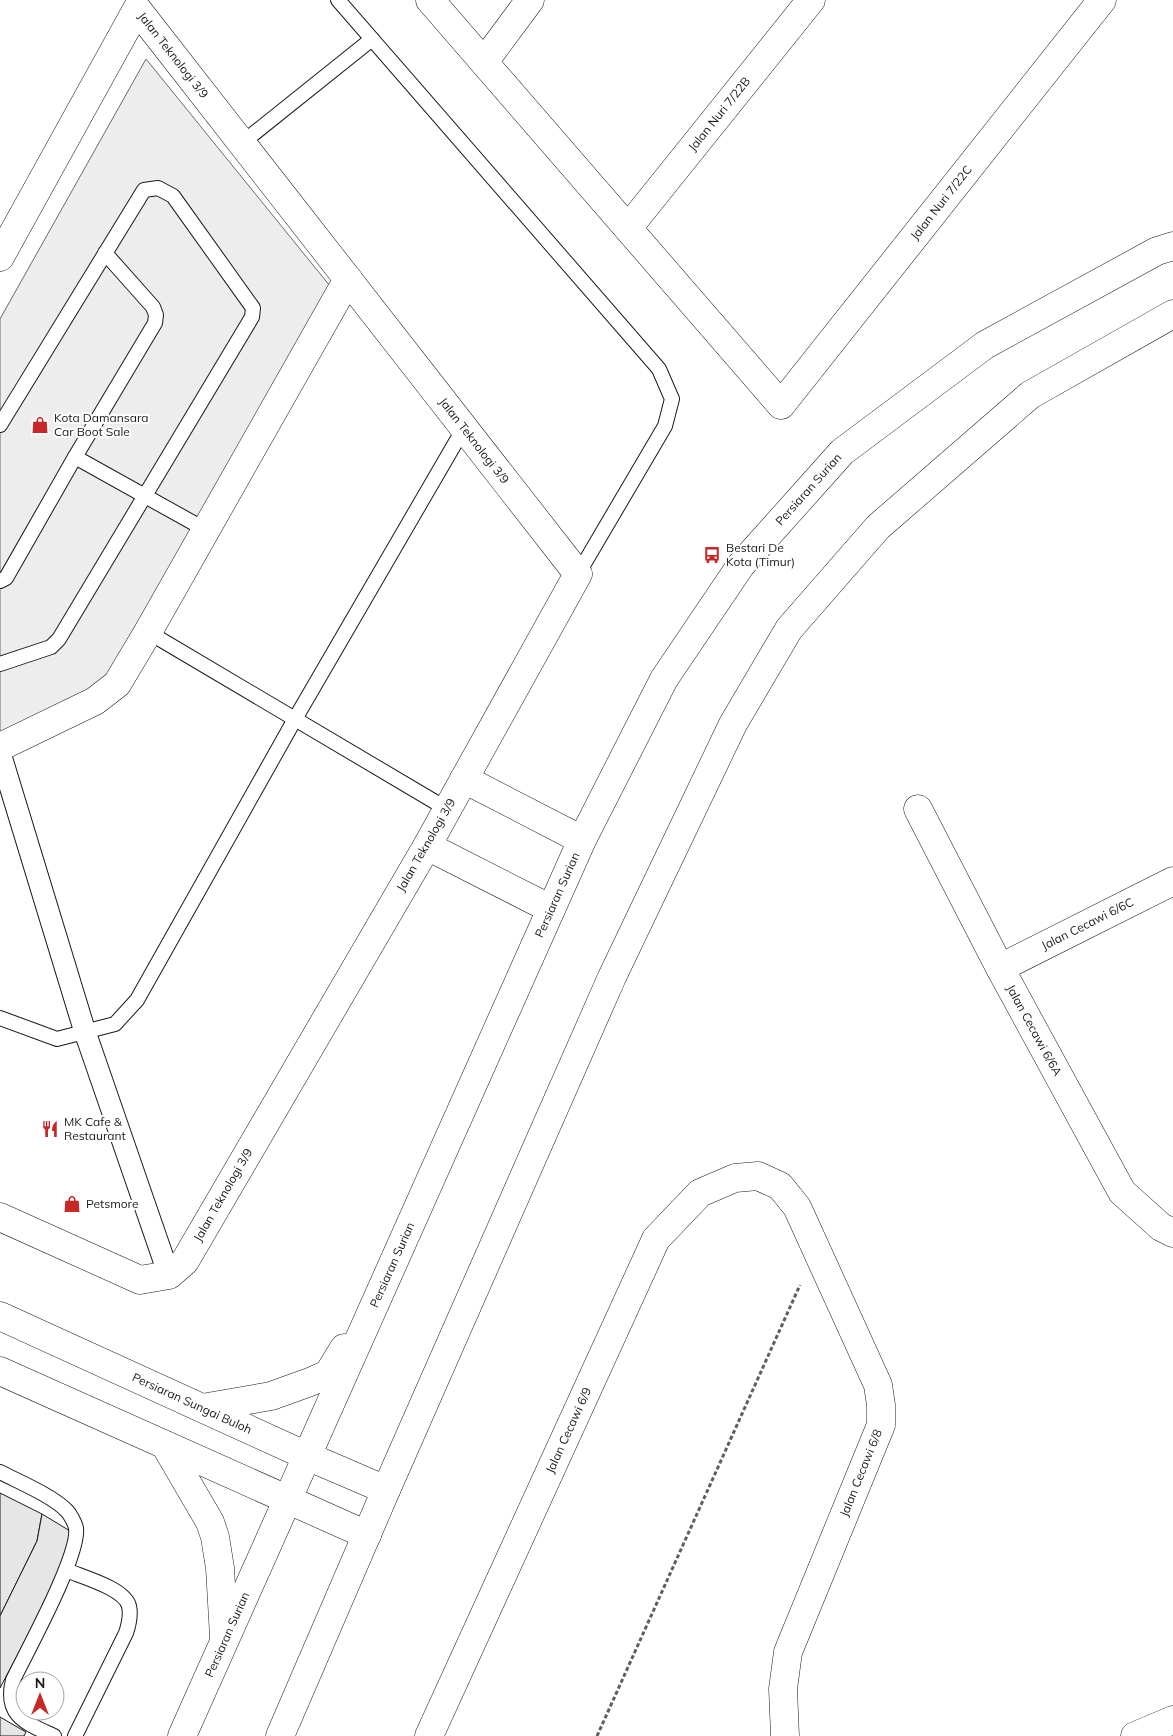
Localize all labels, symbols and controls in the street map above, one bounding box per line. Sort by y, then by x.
street label: Jalan Teknologi 3/9 [135,9,212,101]
street label: Jalan Nuri 7/22B [685,74,753,154]
street label: Jalan Nuri 7/22C [907,162,975,243]
street label: Jalan Teknologi 3/9 [436,394,513,486]
place label: Kota Damansara Car Boot Sale [54,410,148,439]
shop icon: Kota Damansara Car Boot Sale [30,415,50,435]
street label: Persiaran Surian [772,450,845,528]
place label: Bestari De Kota (Timur) [726,540,795,569]
bus stop icon: Bestari De Kota (Timur) [702,545,722,565]
street label: Jalan Teknologi 3/9 [393,796,458,894]
street label: Persiaran Surian [531,850,583,940]
street label: Jalan Cecawi 6/6C [1039,894,1136,953]
street label: Jalan Cecawi 6/6A [1003,982,1065,1079]
place label: MK Cafe & Restaurant [64,1114,126,1143]
restaurant icon: MK Cafe & Restaurant [40,1119,60,1139]
street label: Jalan Teknologi 3/9 [190,1146,255,1244]
shop icon: Petsmore [62,1194,82,1214]
place label: Petsmore [86,1196,138,1211]
street label: Persiaran Surian [366,1220,417,1310]
street label: Persiaran Sungai Buloh [130,1369,254,1437]
street label: Jalan Cecawi 6/9 [542,1385,594,1476]
street label: Jalan Cecawi 6/8 [836,1427,885,1519]
street label: Persiaran Surian [201,1589,252,1679]
north arrow [15,1671,65,1721]
text: N [35,1674,45,1692]

